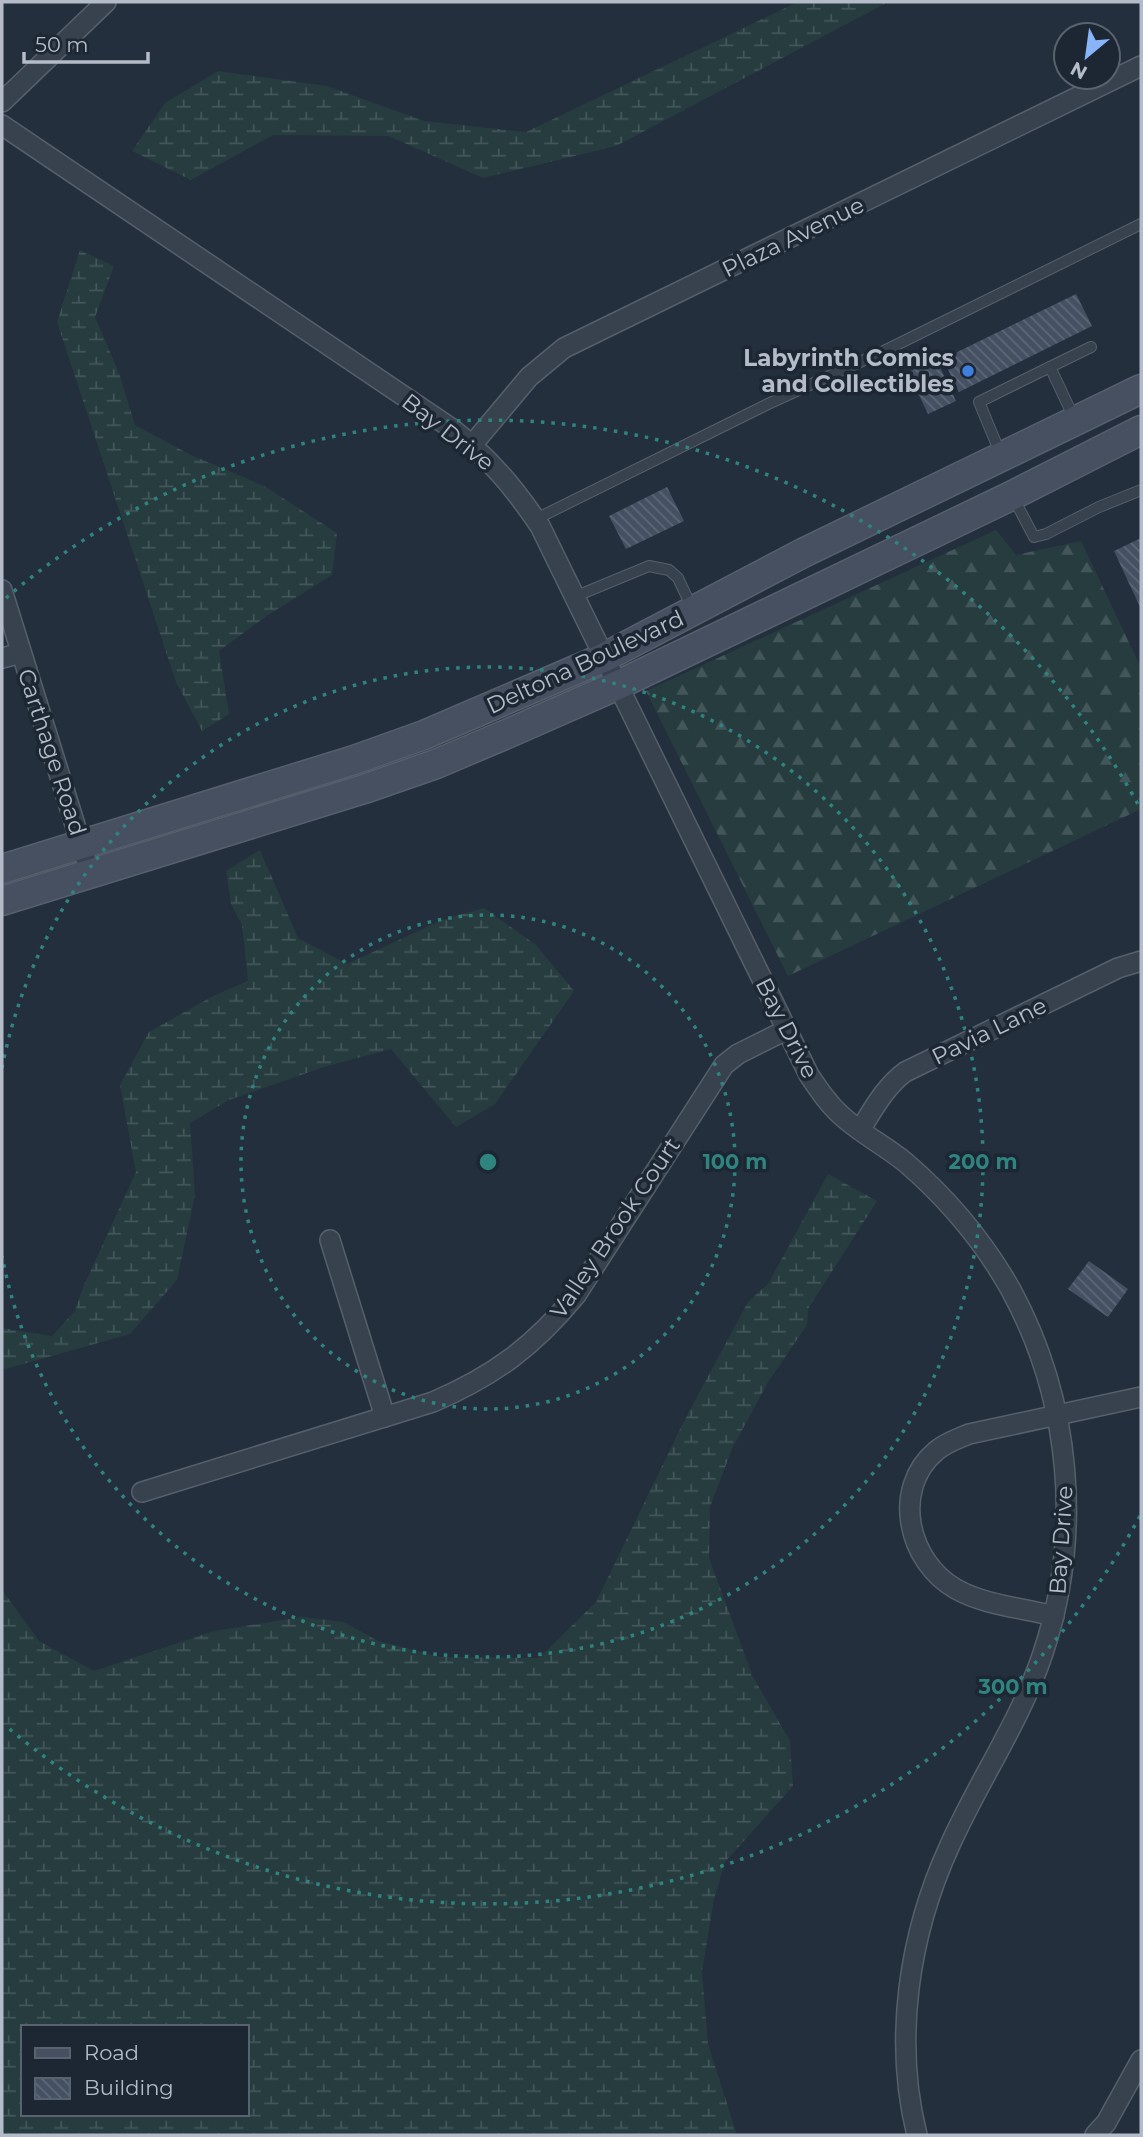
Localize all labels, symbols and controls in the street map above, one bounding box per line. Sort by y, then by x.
scale bar [24,21,149,65]
north arrow [1052,21,1122,91]
text: 50 m [35,32,89,57]
text: N [1067,57,1091,84]
street label: Plaza Avenue [717,191,869,283]
place label: Labyrinth Comics and Collectibles [743,344,954,398]
marker: Labyrinth Comics and Collectibles [960,363,976,379]
street label: Bay Drive [396,387,500,477]
street label: Deltona Boulevard [482,604,688,720]
street label: Carthage Road [12,665,92,839]
street label: Bay Drive [750,973,824,1083]
street label: Pavia Lane [927,991,1051,1071]
street label: Valley Brook Court [544,1132,686,1324]
text: 100 m [703,1149,767,1174]
text: 200 m [949,1149,1017,1174]
centre of rings [476,1150,500,1174]
street label: Bay Drive [1043,1485,1079,1595]
text: 300 m [978,1674,1047,1699]
legend [21,2025,248,2116]
text: Road [84,2040,139,2065]
text: Building [84,2075,174,2100]

